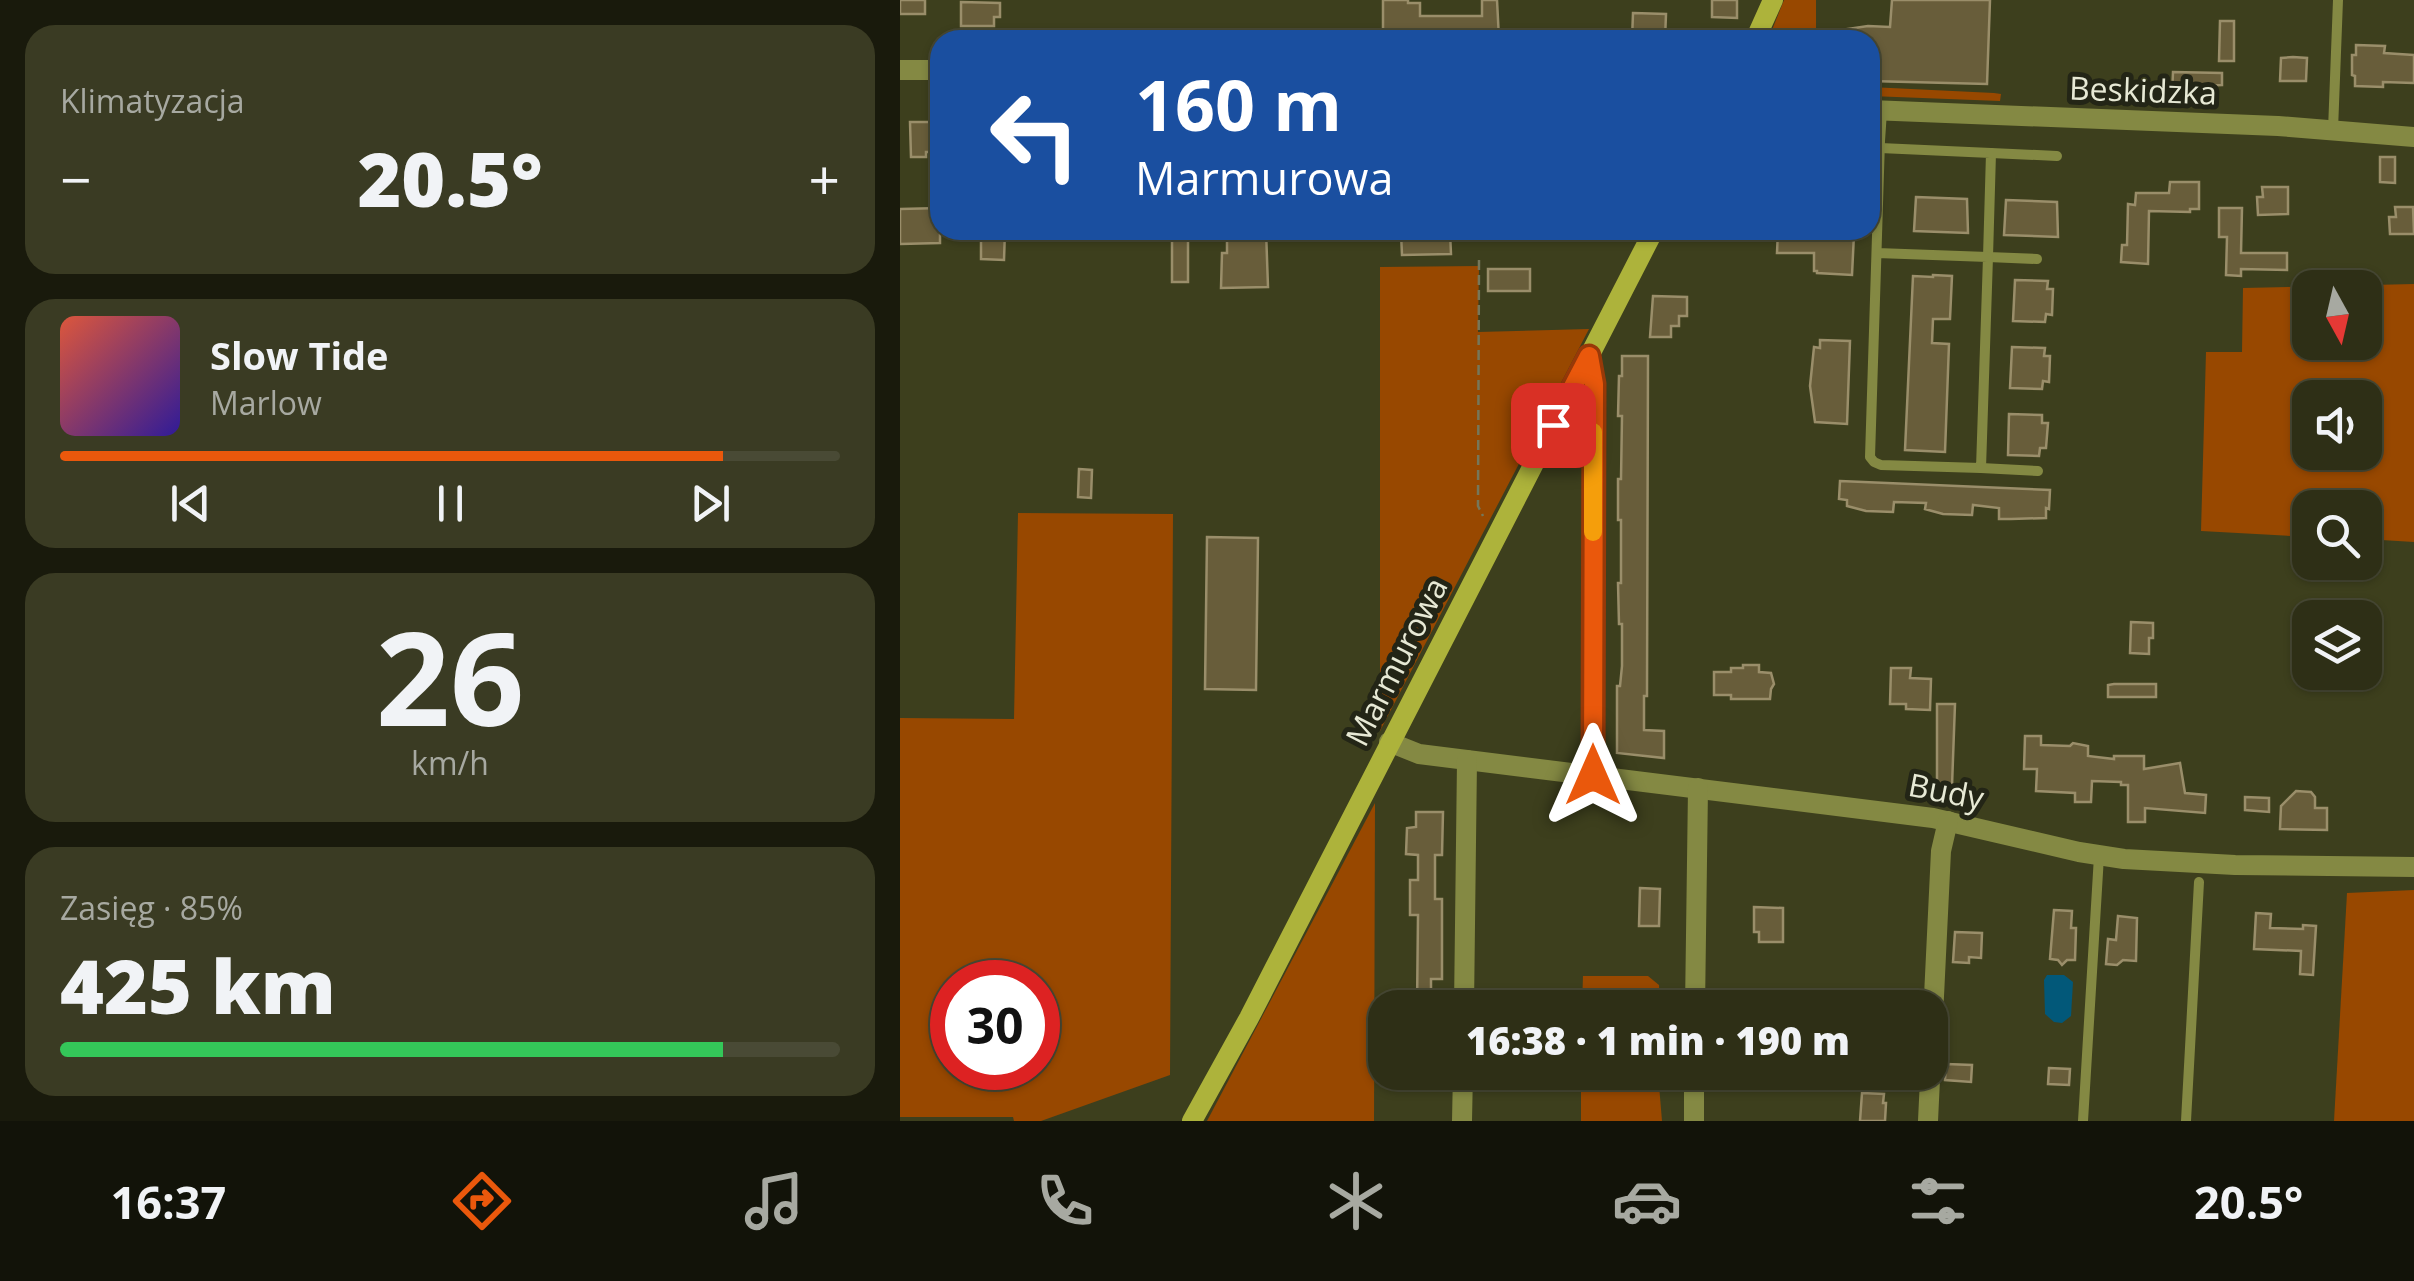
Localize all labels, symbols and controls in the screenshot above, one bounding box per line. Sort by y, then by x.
text: 160 m [1135,56,1342,152]
street label: Beskidzka [2068,65,2218,114]
icon: left [970,70,1100,200]
text: Klimatyzacja [60,79,245,122]
text: 20.5° [357,127,543,229]
text: − [60,141,91,216]
text: + [809,141,840,216]
text: Marmurowa [1135,147,1393,208]
north arrow [2292,270,2382,360]
map controls [2292,270,2382,690]
text: Slow Tide [210,329,389,381]
button: sound [2292,380,2382,470]
text: Marlow [210,381,322,424]
pin [1511,383,1596,468]
icon: arrive [1526,398,1581,453]
icon: previous [163,476,218,531]
icon: pause [423,476,478,531]
icon: next [683,476,738,531]
button: search [2292,490,2382,580]
street label: Marmurowa [1335,570,1457,753]
text: 26 [376,587,524,764]
button: layers [2292,600,2382,690]
position arrow [1541,723,1645,827]
text: km/h [411,741,489,784]
street label: Budy [1905,762,1989,819]
text: Zasięg · 85% [60,886,243,929]
text: 425 km [60,934,336,1036]
speed limit sign: 30 [930,960,1060,1090]
text: 16:38 · 1 min · 190 m [1466,1014,1850,1066]
icon: directions [447,1166,517,1236]
icon: music [739,1166,809,1236]
icon: phone [1030,1166,1100,1236]
icon: climate [1321,1166,1391,1236]
icon: car [1612,1166,1682,1236]
icon: filters [1903,1166,1973,1236]
text: 16:37 [111,1171,226,1232]
text: 20.5° [2194,1171,2303,1232]

